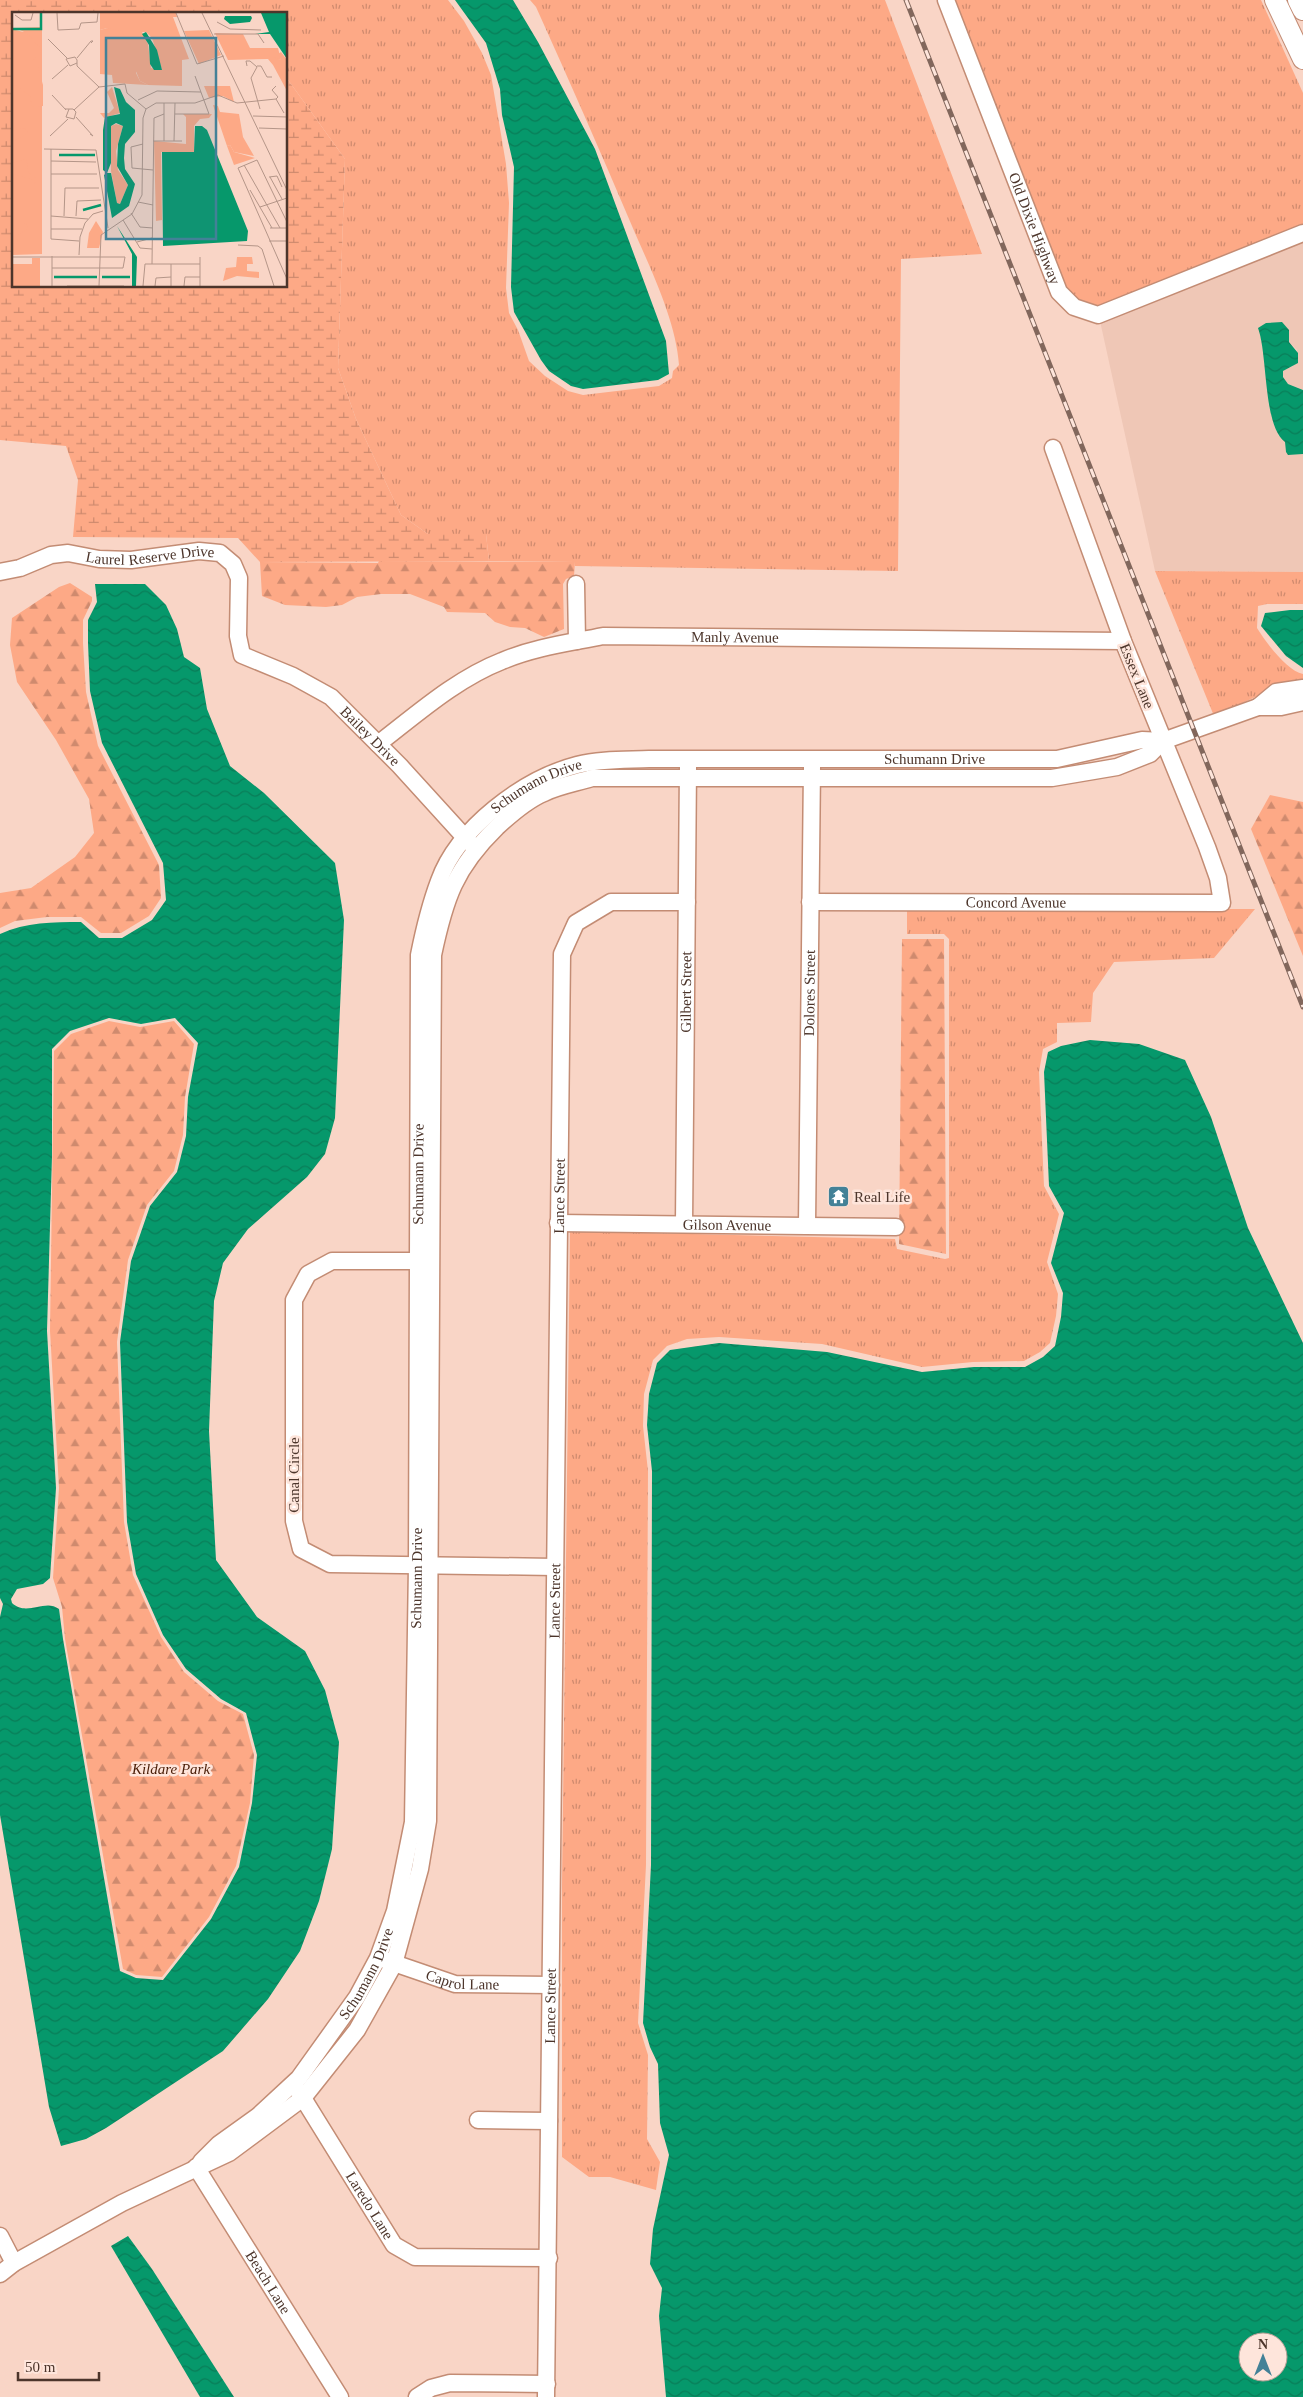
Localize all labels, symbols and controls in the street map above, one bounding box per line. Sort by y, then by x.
inset map [12,12,288,288]
street label: Old Dixie Highway [1006,170,1063,287]
street label: Laurel Reserve Drive [84,543,215,568]
street label: Manly Avenue [691,629,779,646]
street label: Essex Lane [1117,641,1157,711]
street label: Bailey Drive [337,703,403,769]
street label: Schumann Drive [884,751,986,767]
street label: Schumann Drive [487,756,584,817]
street label: Concord Avenue [966,894,1066,911]
street label: Dolores Street [801,949,818,1036]
street label: Gilbert Street [678,950,694,1033]
street label: Schumann Drive [410,1123,426,1225]
street label: Lance Street [551,1157,568,1234]
temple icon: Real Life [826,1185,850,1209]
place label: Real Life [854,1189,911,1205]
street label: Gilson Avenue [683,1216,772,1234]
street label: Canal Circle [286,1437,302,1513]
street label: Schumann Drive [408,1527,425,1629]
street label: Lance Street [546,1562,563,1639]
park label: Kildare Park [131,1761,210,1777]
street label: Schumann Drive [336,1925,396,2023]
street label: Caprol Lane [424,1967,500,1992]
street label: Lance Street [542,1967,559,2044]
street label: Laredo Lane [343,2169,397,2243]
street label: Beach Lane [242,2248,294,2317]
north arrow [1238,2332,1288,2382]
text: N [1258,2337,1268,2352]
scale bar [18,2350,99,2382]
text: 50 m [25,2359,56,2375]

